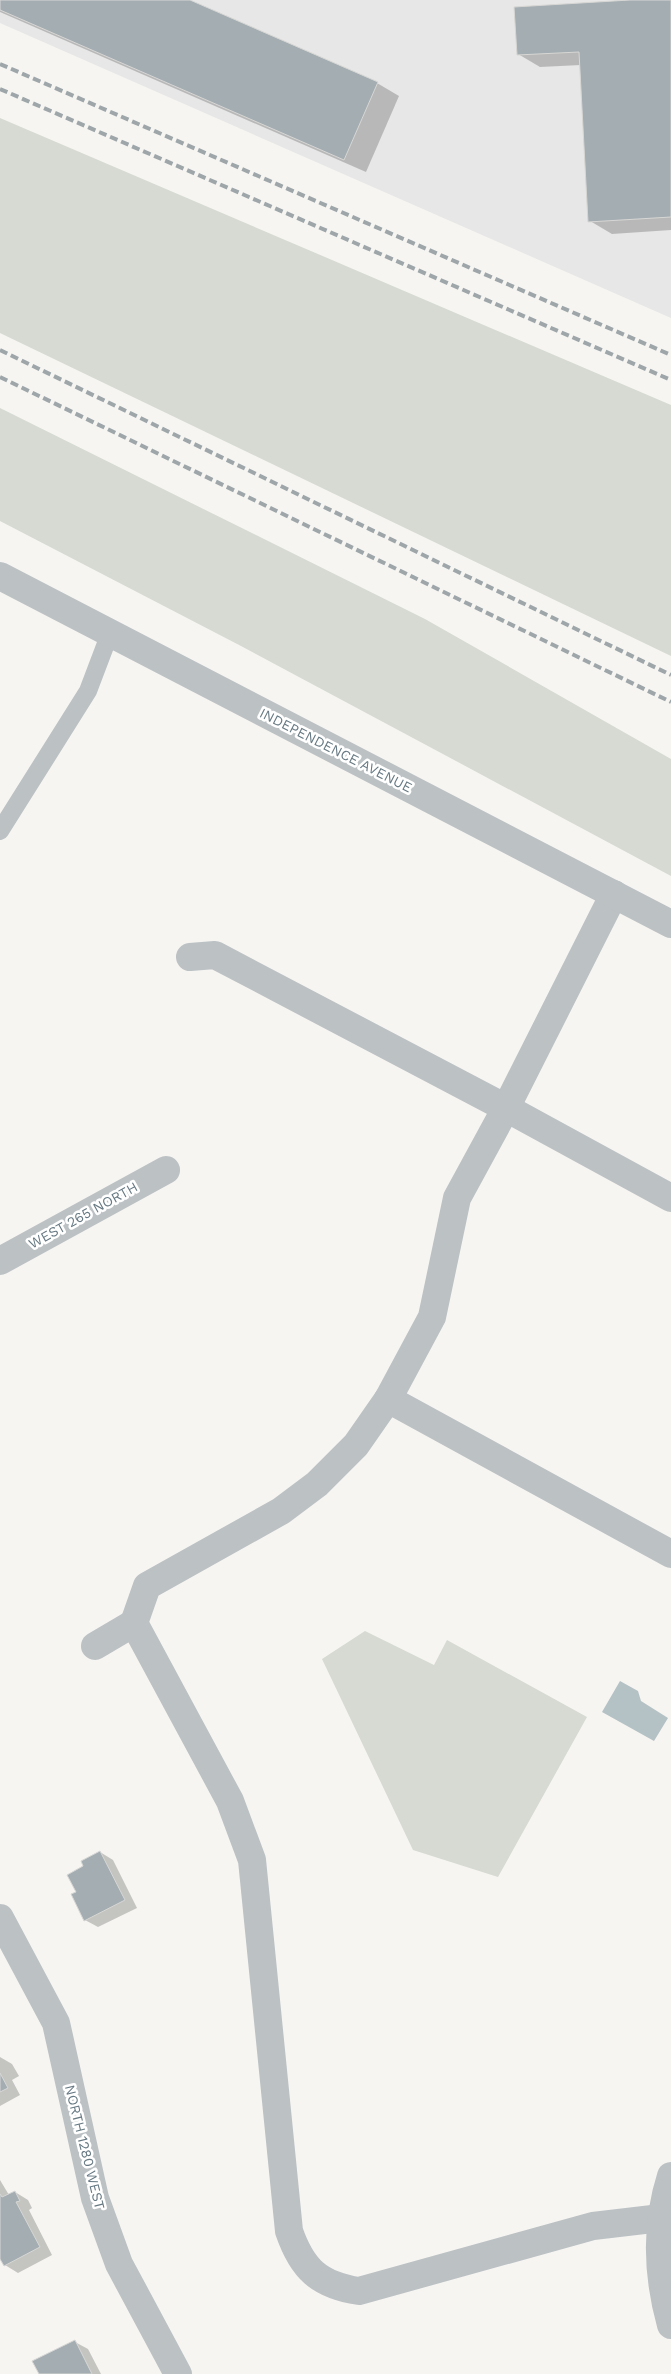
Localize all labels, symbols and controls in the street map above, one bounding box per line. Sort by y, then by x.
street label: INDEPENDENCE AVENUE [257,705,415,795]
street label: WEST 265 NORTH [26,1178,140,1252]
street label: NORTH 1280 WEST [62,2083,108,2211]

